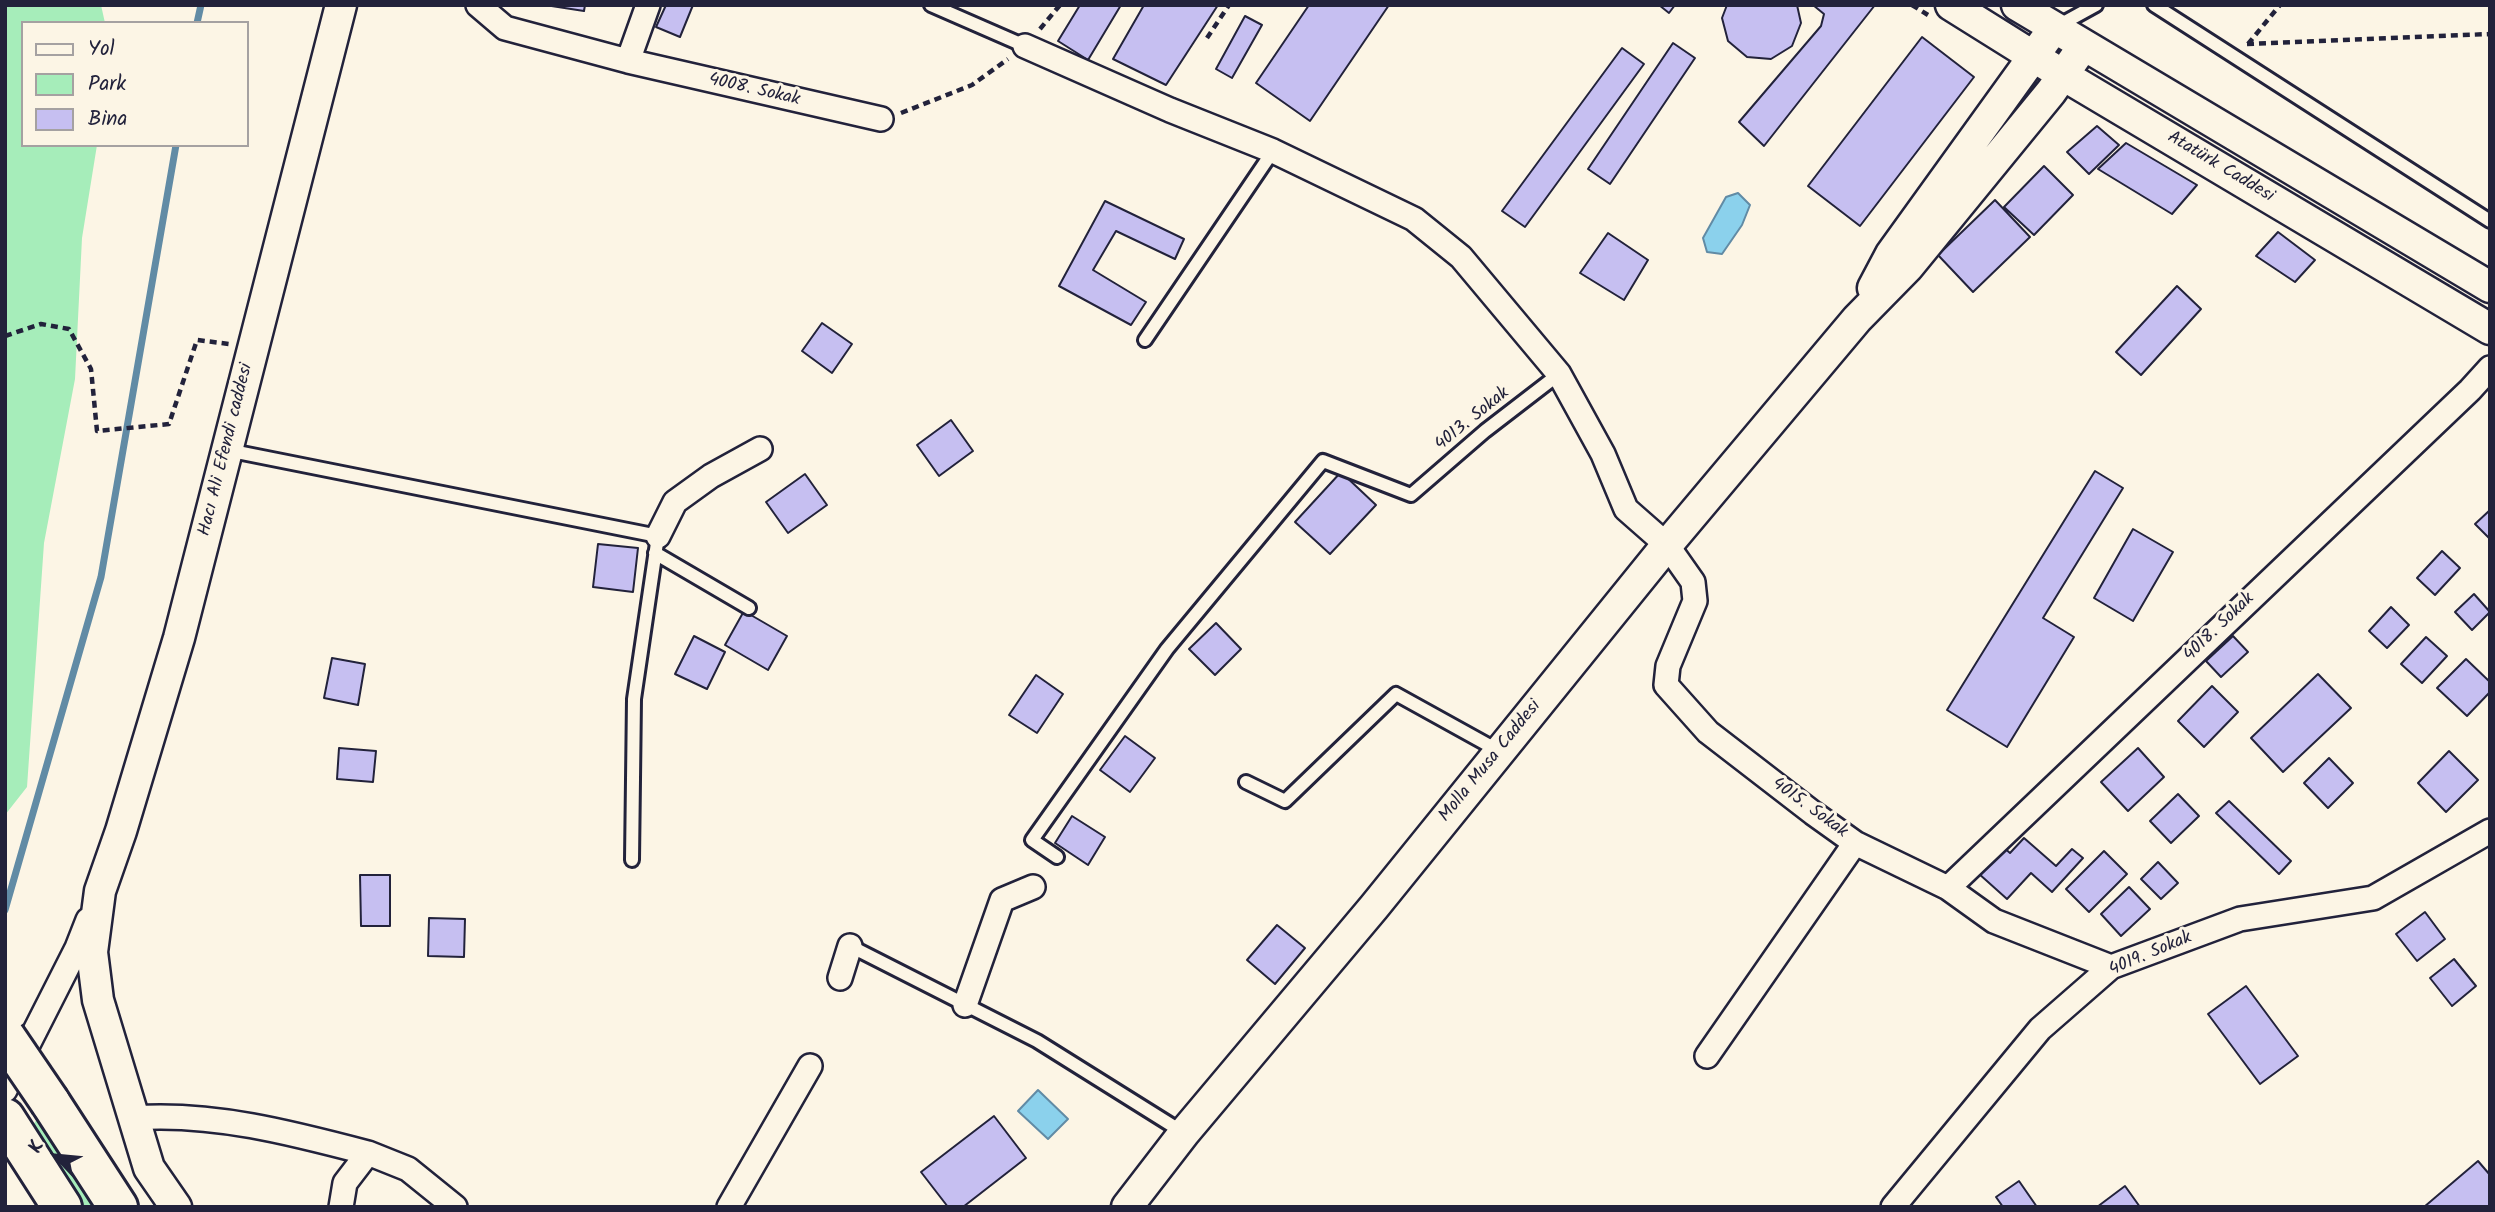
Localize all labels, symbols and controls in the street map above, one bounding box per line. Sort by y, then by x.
legend [21,21,248,147]
text: Yol [88,33,115,66]
text: Park [88,68,126,101]
street label: 4008. Sokak [706,70,802,112]
text: Bina [88,103,127,136]
street label: Atatürk Caddesi [2163,128,2277,208]
street label: Hacı Ali Efendi caddesi [195,361,259,539]
street label: 4013. Sokak [1431,383,1515,457]
street label: 4018. Sokak [2180,589,2260,667]
street label: Molla Musa Caddesi [1435,697,1547,827]
street label: 4015. Sokak [1767,774,1851,844]
street label: 4019. Sokak [2106,928,2196,982]
north arrow [21,1121,91,1191]
text: K [21,1135,53,1159]

